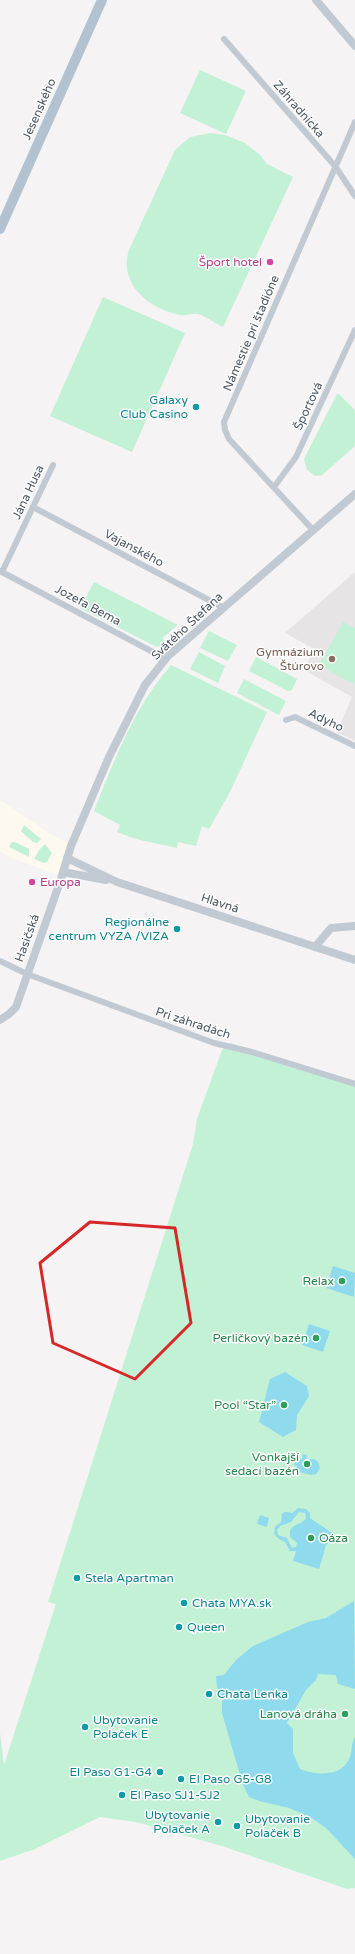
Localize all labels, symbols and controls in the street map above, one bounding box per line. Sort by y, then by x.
street label: Jesenského [19,76,59,142]
street label: Záhradnícka [271,78,327,140]
place label: Šport hotel [199,255,262,269]
marker: Šport hotel [265,257,275,267]
street label: Námestie pri štadióne [220,273,282,393]
street label: Športová [291,380,325,432]
place label: Galaxy Club Casino [120,393,189,421]
marker: Galaxy Club Casino [191,402,201,412]
street label: Jána Husa [9,463,47,521]
street label: Vajanského [102,527,166,569]
street label: Jozefa Bema [53,582,123,628]
street label: Svätého Štefana [148,589,226,663]
place label: Gymnázium Štúrovo [256,645,324,673]
marker: Gymnázium Štúrovo [327,654,337,664]
street label: Adyho [306,706,346,734]
place label: Europa [40,875,81,889]
marker: Europa [27,877,37,887]
street label: Hlavná [199,890,241,916]
street label: Hasičská [12,912,42,964]
place label: Regionálne centrum VYZA /VIZA [49,915,169,943]
marker: Regionálne centrum VYZA /VIZA [172,924,182,934]
street label: Pri záhradách [154,1004,232,1042]
place label: Relax [302,1274,334,1288]
marker: Relax [337,1276,347,1286]
place label: Perličkový bazén [212,1331,308,1345]
marker: Perličkový bazén [311,1333,321,1343]
place label: Pool “Star” [214,1398,276,1412]
marker: Pool “Star” [279,1400,289,1410]
place label: Vonkajší sedací bazén [225,1450,299,1478]
marker: Vonkajší sedací bazén [302,1459,312,1469]
place label: Oáza [319,1531,348,1545]
marker: Oáza [306,1533,316,1543]
place label: Stela Apartman [85,1571,174,1585]
marker: Stela Apartman [72,1573,82,1583]
place label: Chata MYA.sk [192,1596,272,1610]
marker: Chata MYA.sk [179,1598,189,1608]
place label: Queen [187,1620,225,1634]
marker: Queen [174,1622,184,1632]
place label: Chata Lenka [217,1687,288,1701]
marker: Chata Lenka [204,1689,214,1699]
place label: Lanová dráha [260,1707,337,1721]
marker: Lanová dráha [340,1709,350,1719]
place label: Ubytovanie Polaček E [93,1713,158,1741]
marker: Ubytovanie Polaček E [80,1722,90,1732]
place label: El Paso G1-G4 [69,1765,152,1779]
marker: El Paso G1-G4 [155,1767,165,1777]
place label: El Paso G5-G8 [189,1772,272,1786]
marker: El Paso G5-G8 [176,1774,186,1784]
place label: El Paso SJ1-SJ2 [130,1788,220,1802]
marker: El Paso SJ1-SJ2 [117,1790,127,1800]
place label: Ubytovanie Polaček A [145,1808,210,1836]
place label: Ubytovanie Polaček B [245,1812,310,1840]
marker: Ubytovanie Polaček A [213,1817,223,1827]
marker: Ubytovanie Polaček B [232,1821,242,1831]

